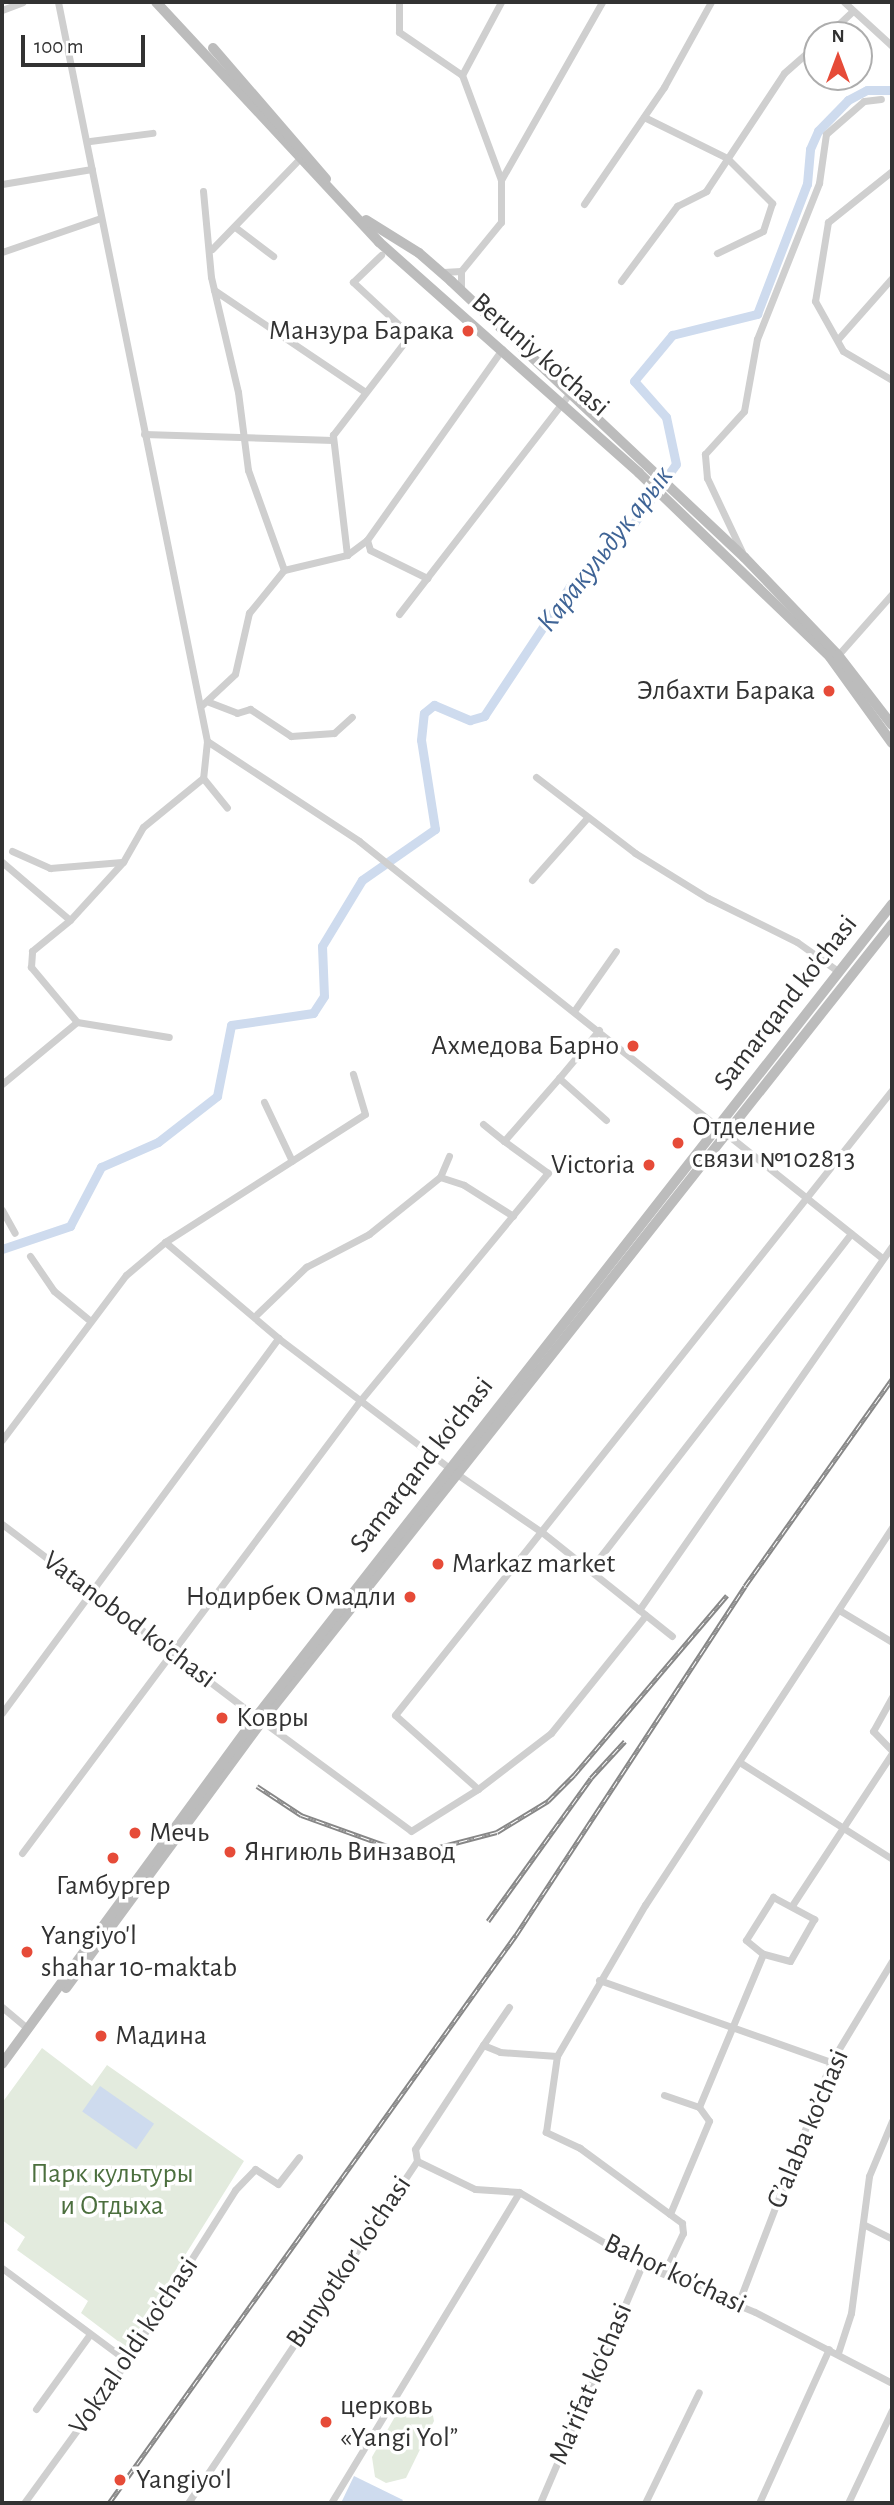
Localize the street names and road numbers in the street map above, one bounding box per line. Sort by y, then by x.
street label: Beruniy ko'chasi [464,286,616,424]
street label: Samarqand ko'chasi [707,909,865,1097]
street label: Samarqand ko'chasi [343,1371,501,1559]
street label: Vatanobod ko'chasi [36,1544,222,1696]
street label: G’alaba ko’chasi [759,2044,857,2214]
street label: Bunyotkor ko'chasi [279,2170,419,2354]
street label: Bahor ko'chasi [598,2226,752,2322]
street label: Vokzal oldi ko'chasi [62,2251,206,2441]
street label: Ma'rifat ko'chasi [542,2298,640,2470]

